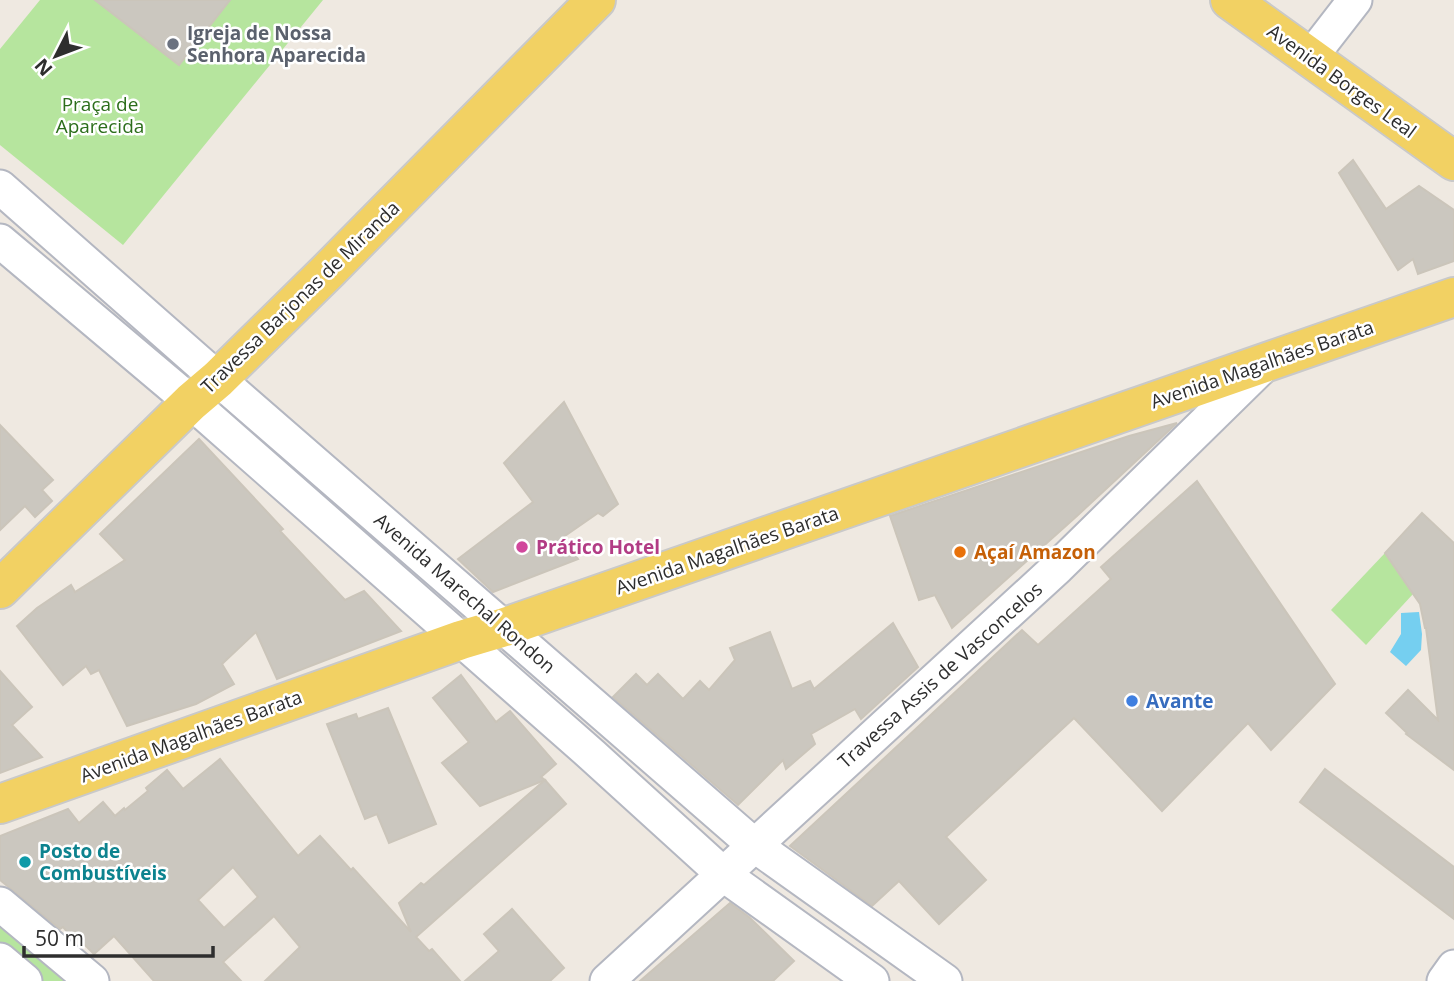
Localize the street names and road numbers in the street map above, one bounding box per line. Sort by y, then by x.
street label: Avenida Borges Leal [1262,18,1422,144]
street label: Travessa Barjonas de Miranda [195,195,405,399]
street label: Avenida Magalhães Barata [1147,314,1377,414]
street label: Avenida Magalhães Barata [612,500,842,600]
street label: Avenida Marechal Rondon [369,507,561,679]
street label: Travessa Assis de Vasconcelos [832,576,1048,774]
street label: Avenida Magalhães Barata [76,684,306,788]

